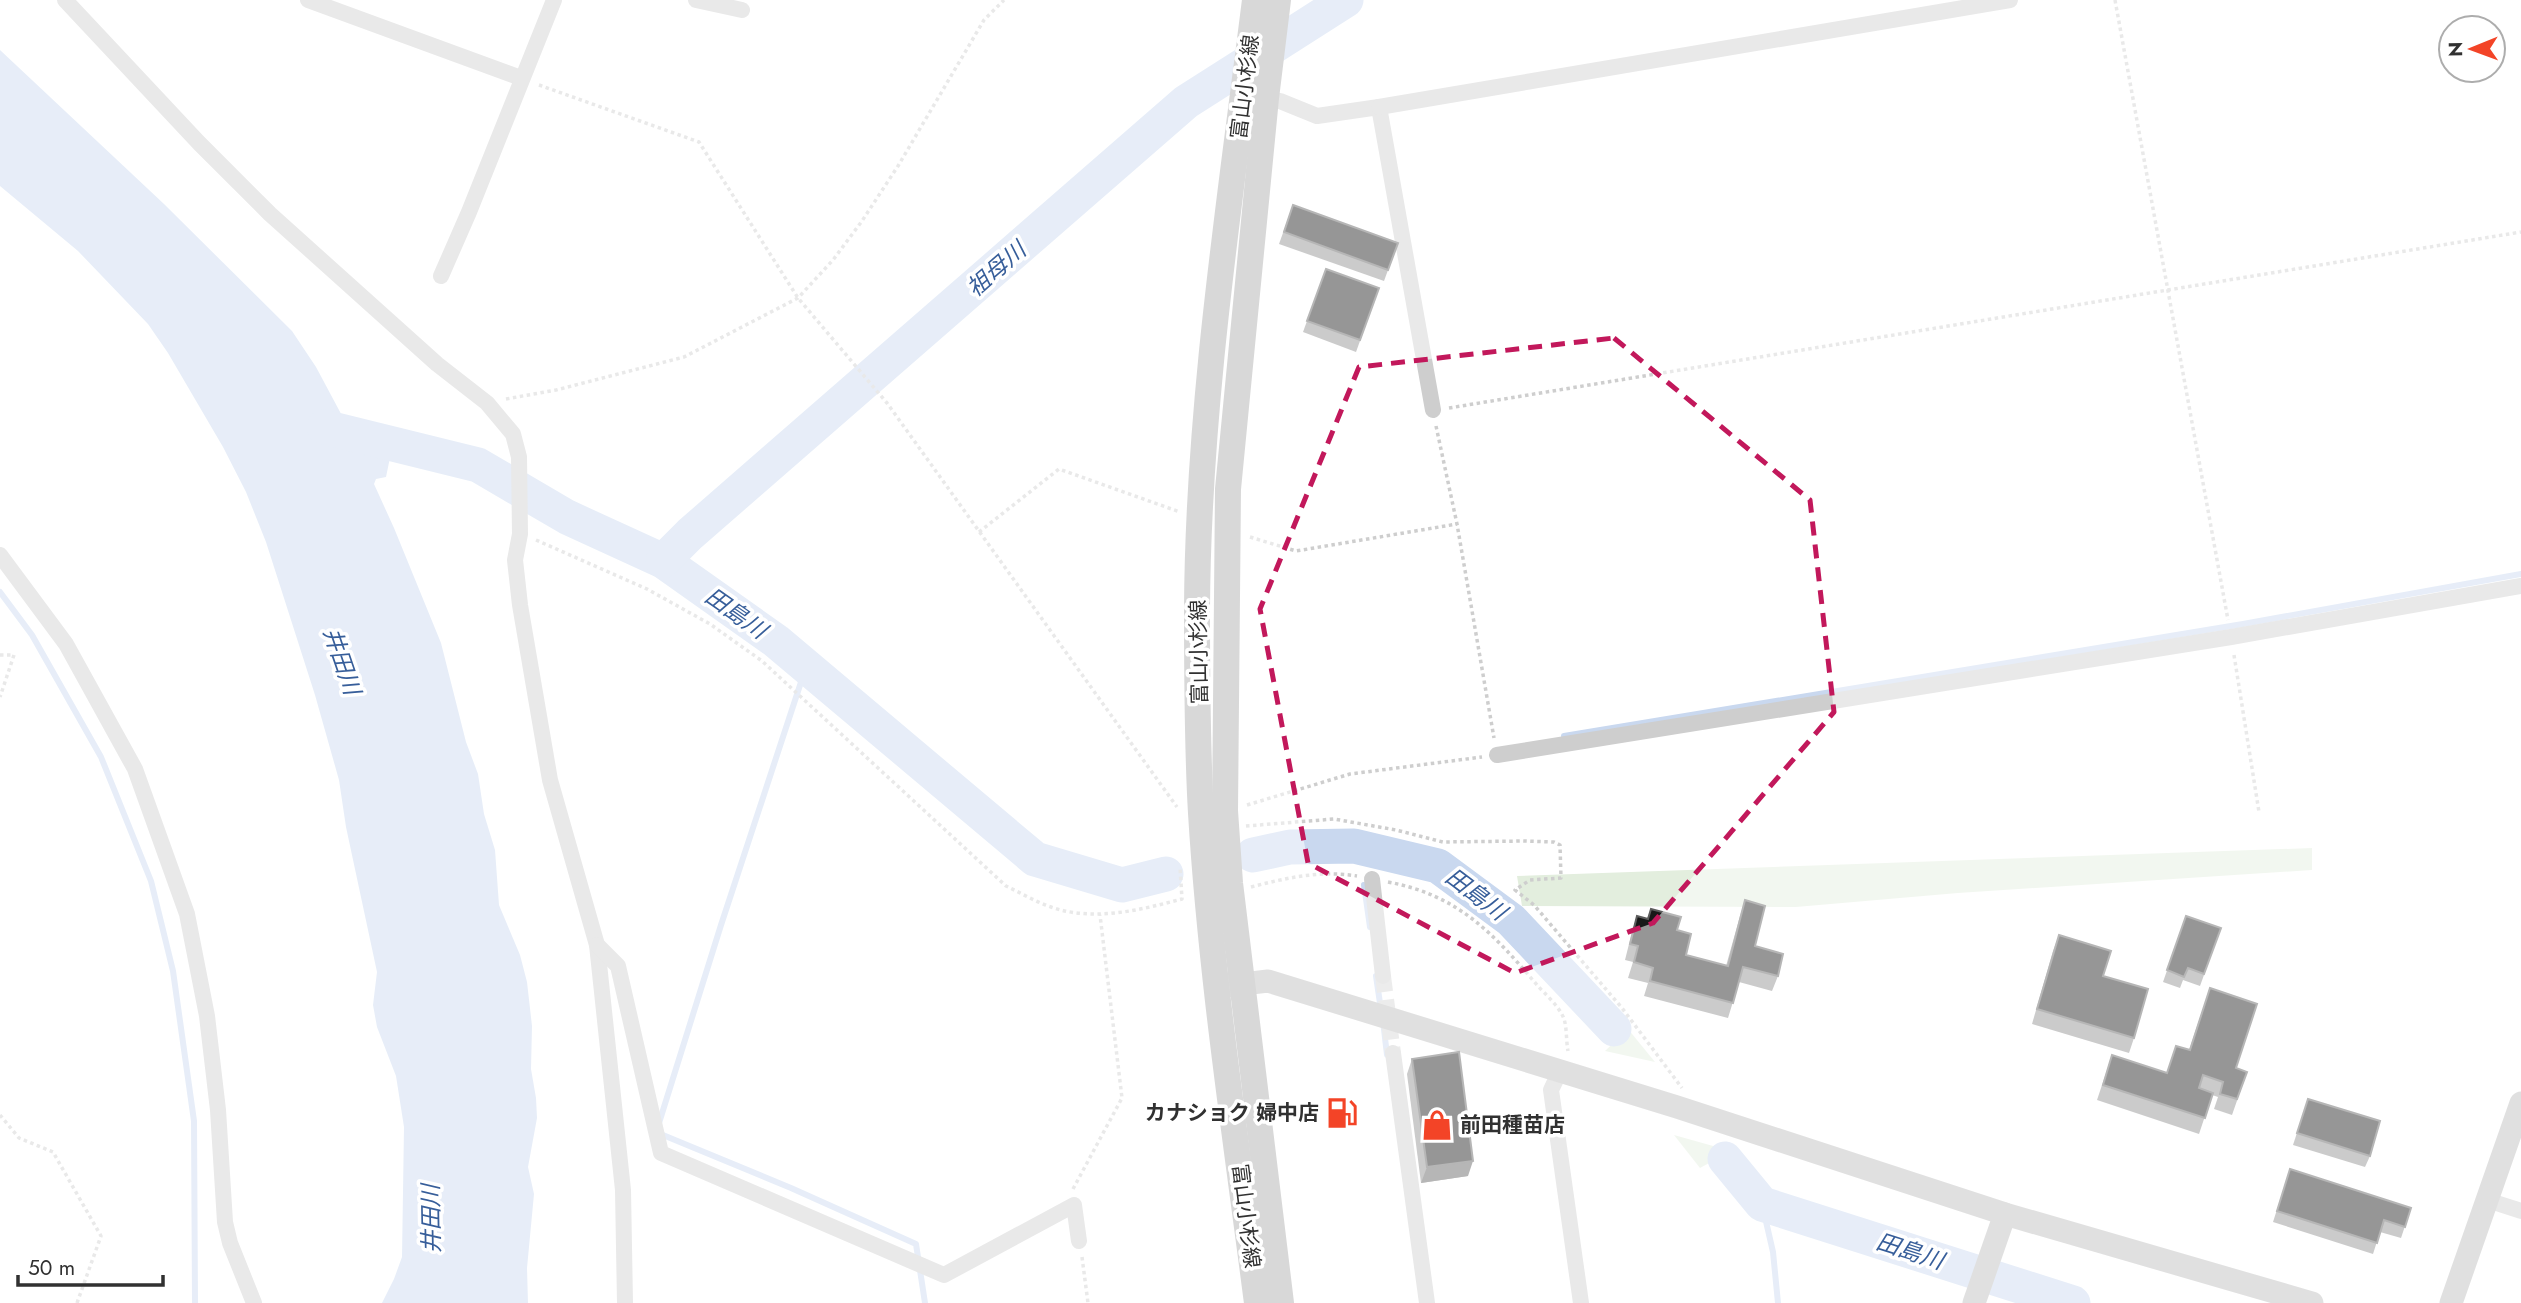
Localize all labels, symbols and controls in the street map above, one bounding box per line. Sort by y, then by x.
north arrow [2437,14,2507,84]
street label: 富山小杉線 [1224,33,1266,141]
text: N [2442,42,2469,57]
water label: 祖母川 [959,232,1035,304]
water label: 田島川 [698,579,776,648]
street label: 富山小杉線 [1183,599,1215,705]
water label: 井田川 [315,623,370,702]
water label: 田島川 [1438,860,1516,930]
fuel station icon: カナショク 婦中店 [1325,1096,1359,1130]
place label: カナショク 婦中店 [1145,1098,1319,1128]
shop icon: 前田種苗店 [1420,1108,1454,1142]
place label: 前田種苗店 [1460,1110,1565,1140]
street label: 富山小杉線 [1225,1162,1267,1270]
water label: 井田川 [413,1181,449,1254]
water label: 田島川 [1872,1224,1951,1279]
scale bar [18,1244,163,1288]
text: 50 m [28,1253,75,1283]

